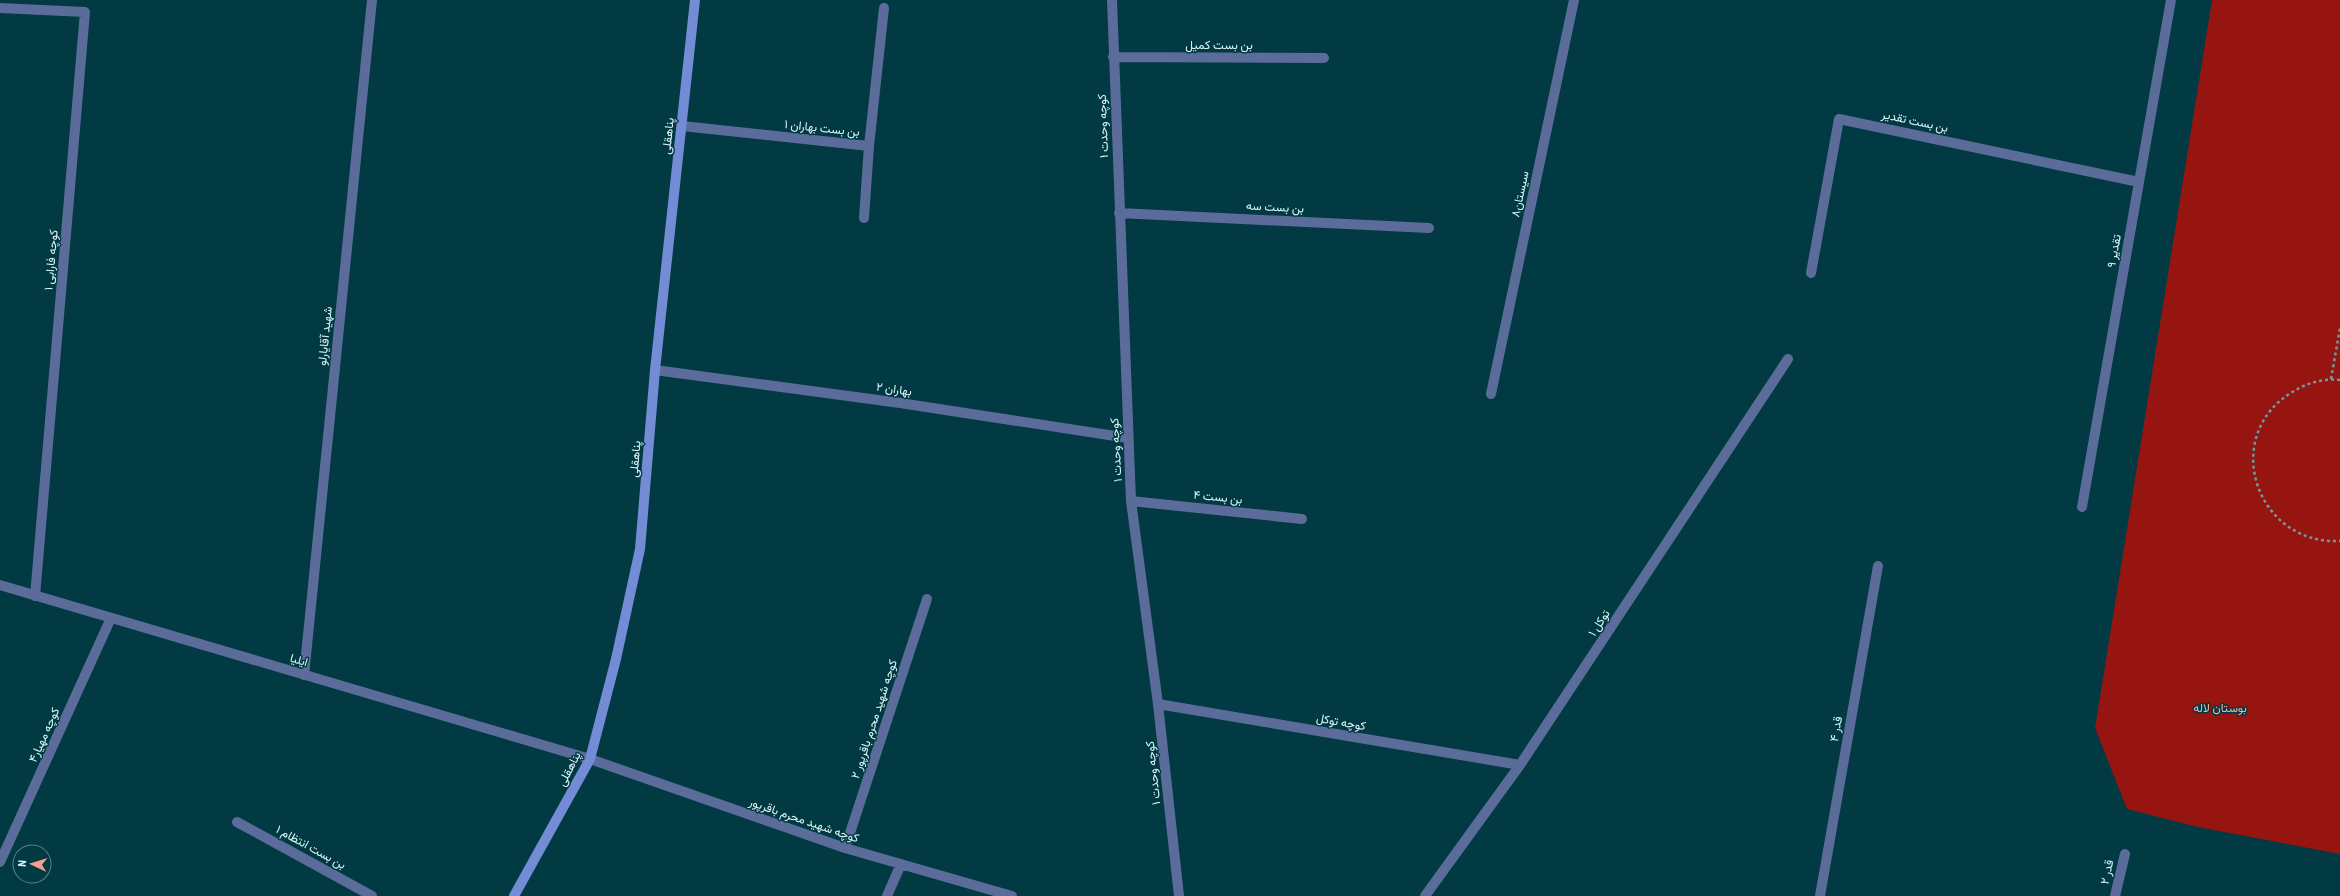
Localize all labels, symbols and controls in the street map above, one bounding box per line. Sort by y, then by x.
street label: بن بست کمیل [1185,38,1253,53]
street label: کوچه وحدت ۱ [1095,94,1112,158]
street label: بن بست تقدیر [1879,107,1950,136]
street label: پناهقلی [659,117,678,155]
street label: بن بست بهاران ۱ [784,117,860,140]
street label: سیستان۸ [1508,170,1532,218]
street label: بن بست سه [1246,198,1304,217]
street label: ۱ کوچه فارابی [41,229,62,291]
street label: ۹ تقدیر [2104,233,2125,269]
street label: شهید آقایارلو [315,306,336,367]
street label: بهاران ۲ [875,380,913,399]
street label: کوچه وحدت ۱ [1107,418,1126,482]
street label: پناهقلی [626,440,645,478]
street label: بن بست ۴ [1193,487,1243,508]
street label: توکل ۱ [1585,607,1614,639]
street label: ایلیا [288,651,310,669]
street label: کوچه شهید محرم باقرپور ۲ [848,658,901,781]
park label: بوستان لاله [2193,701,2247,716]
street label: کوچه مهیار۴ [26,705,63,765]
street label: کوچه توکل [1315,711,1367,734]
street label: قدر ۴ [1827,715,1846,743]
street label: کوچه وحدت ۱ [1143,740,1164,806]
street label: پناهقلی [554,749,585,789]
street label: کوچه شهید محرم باقرپور [746,794,861,846]
street label: بن بست انتظام ۱ [273,822,348,873]
north arrow [12,844,52,884]
street label: قدر ۲ [2098,858,2117,886]
text: N [16,859,29,867]

